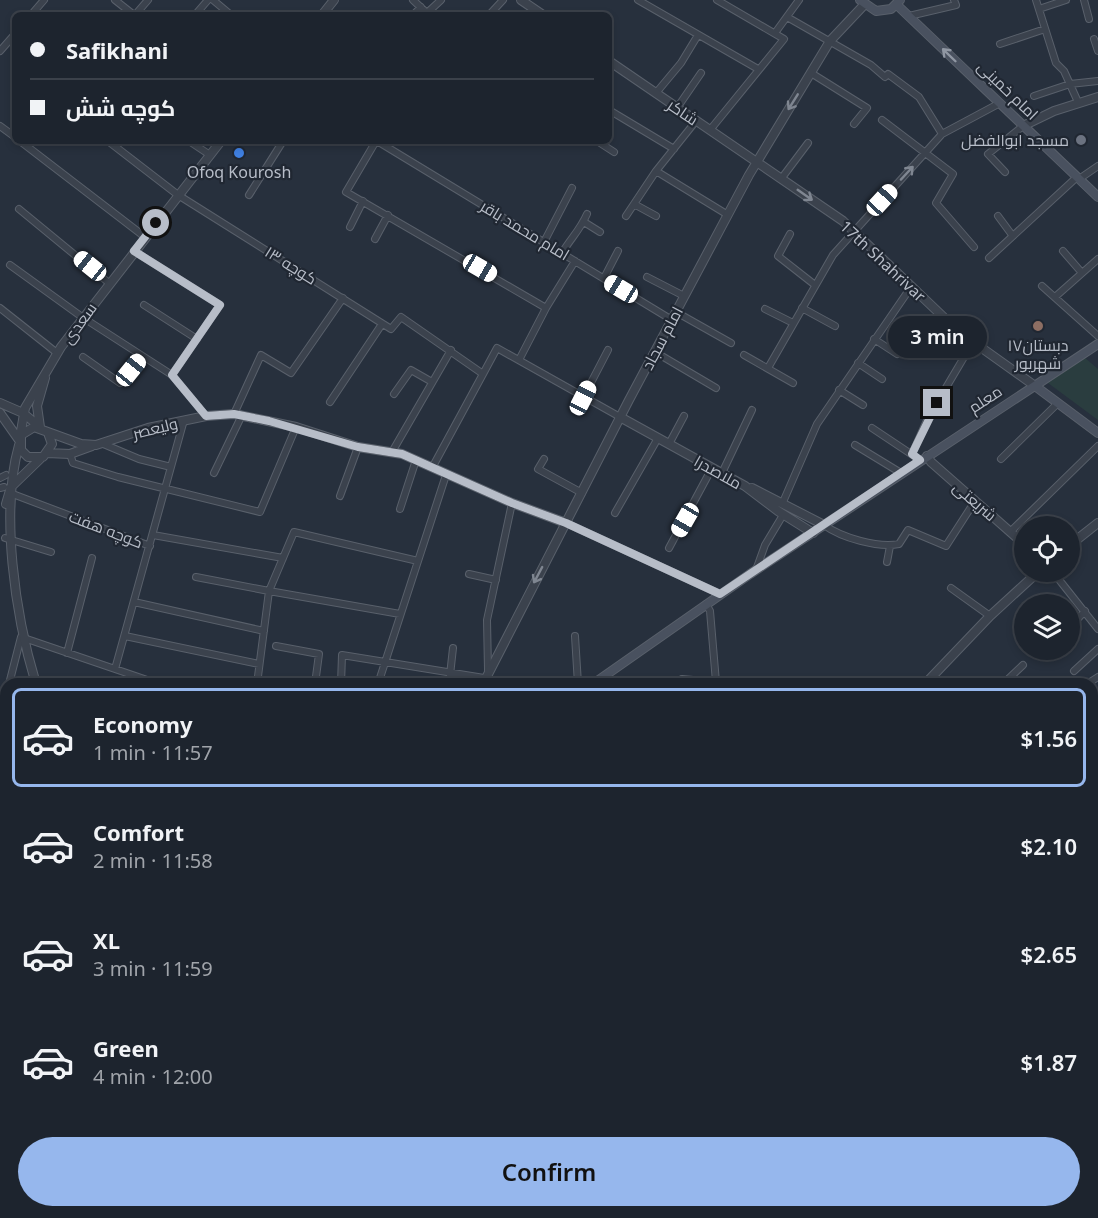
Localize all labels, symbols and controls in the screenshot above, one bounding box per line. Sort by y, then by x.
text: Safikhani [66,35,168,65]
one-way arrow [942,48,957,62]
street label: امام خمینی [972,55,1043,125]
text: کوچه شش [66,92,175,122]
street label: شاکر [662,93,703,130]
one-way arrow [786,93,798,110]
place label: مسجد ابوالفضل [961,129,1069,151]
marker: مسجد ابوالفضل [1074,133,1088,147]
marker: Ofoq Kourosh [232,146,246,160]
place label: Ofoq Kourosh [187,161,291,183]
one-way arrow [900,165,914,180]
car [863,181,901,219]
one-way arrow [796,189,812,201]
street label: امام محمد باقر [475,194,574,266]
route start [142,209,169,236]
street label: 17th Shahrivar [835,215,931,307]
street label: کوچه ۱۳ [260,240,321,290]
car [70,248,110,284]
car [460,251,500,285]
car [601,272,641,306]
street label: سعدی [56,298,102,348]
street label: امام سجاد [636,302,689,374]
callout: 3 min [888,316,986,358]
marker: دبستان۱۷ شهریور [1031,319,1045,333]
text: 3 min [910,323,965,350]
place label: دبستان۱۷ شهریور [1008,334,1068,374]
car [113,350,149,390]
car [567,378,599,418]
street label: معلم [964,380,1007,419]
route end [923,389,950,416]
street label: ولیعصر [129,412,180,444]
street label: ملاصدرا [690,450,746,494]
street label: شریعتی [949,476,1001,526]
car [668,500,702,540]
street label: کوچه هفت [65,505,146,554]
map controls [1014,516,1080,660]
button: locate [1014,516,1080,582]
one-way arrow [532,565,543,583]
button: layers [1014,594,1080,660]
text: Economy [93,709,192,739]
icon: car [21,711,75,765]
text: $1.56 [1021,723,1077,753]
text: 1 min · 11:57 [93,739,213,766]
text: Comfort [93,817,184,847]
icon: car [21,819,75,873]
text: $2.10 [1021,831,1077,861]
text: 2 min · 11:58 [93,847,213,874]
text: XL [93,925,120,955]
icon: car [21,927,75,981]
text: $2.65 [1021,939,1077,969]
text: 3 min · 11:59 [93,955,213,982]
text: Green [93,1033,159,1063]
icon: car [21,1035,75,1089]
text: $1.87 [1021,1047,1077,1077]
text: 4 min · 12:00 [93,1063,213,1090]
button: Confirm [18,1137,1080,1206]

